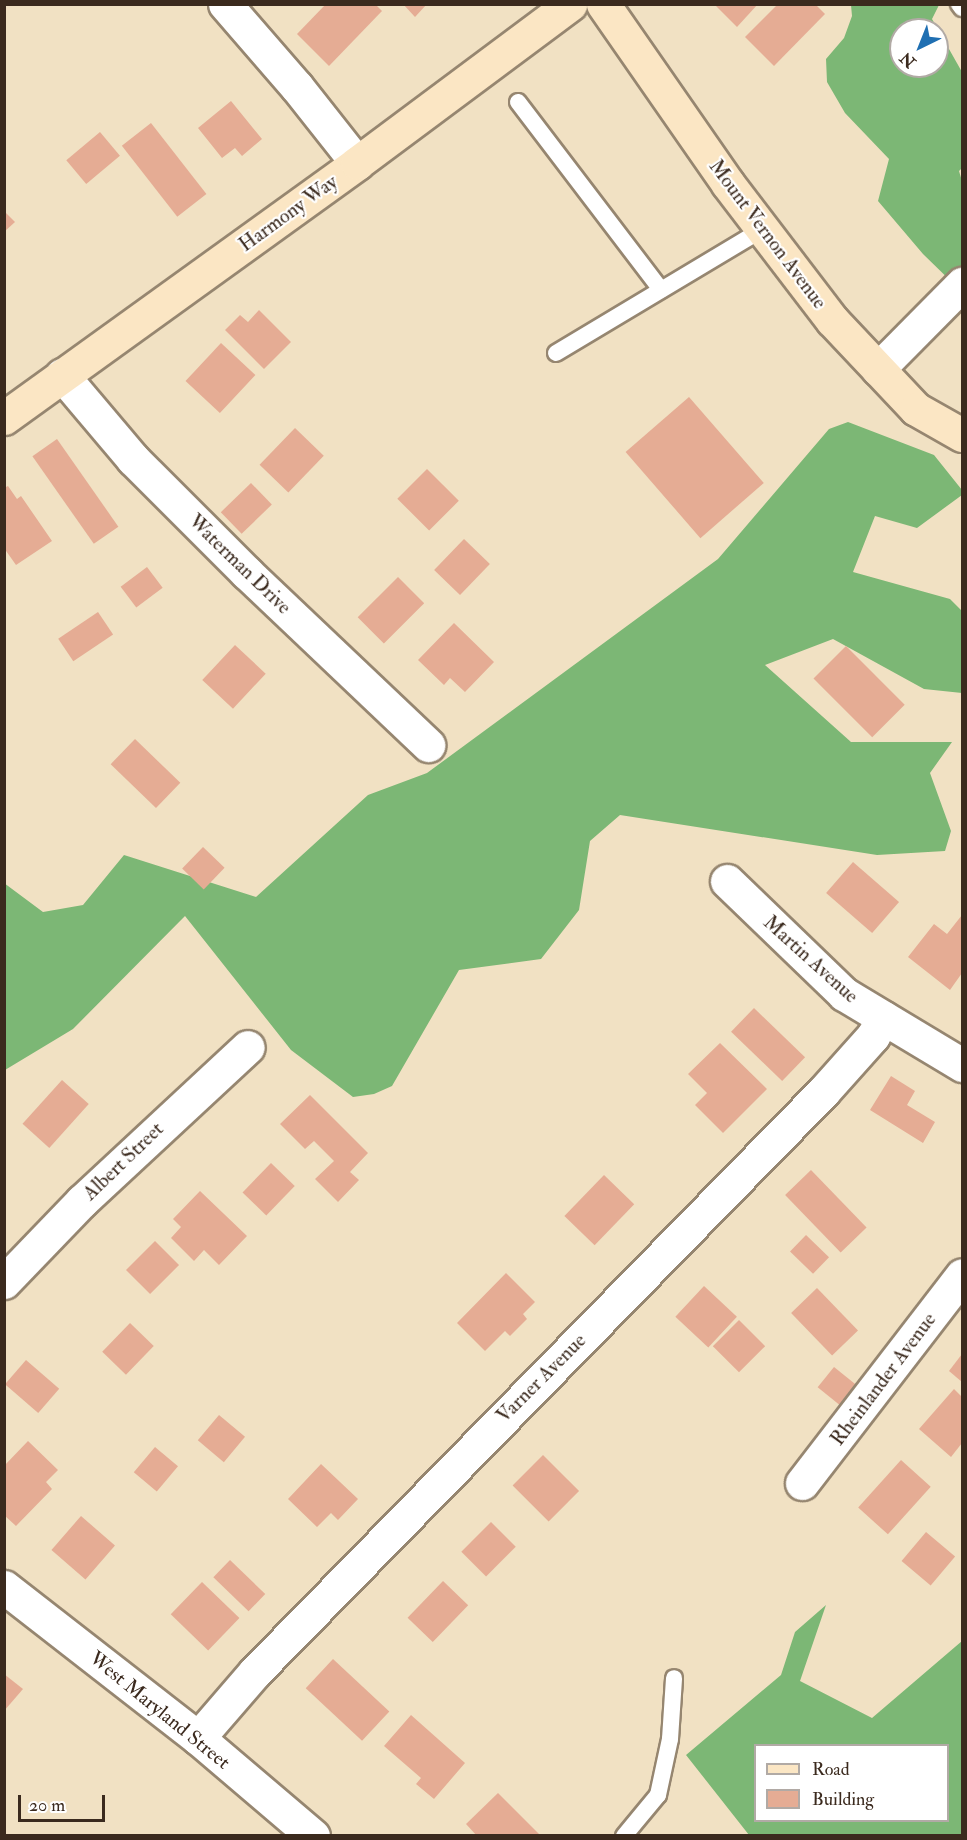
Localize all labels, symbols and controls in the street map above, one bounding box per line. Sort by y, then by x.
north arrow [889,18,949,78]
text: N [896,48,920,72]
street label: Mount Vernon Avenue [704,155,832,313]
street label: Harmony Way [234,169,342,257]
street label: Waterman Drive [184,509,296,619]
street label: Martin Avenue [759,910,863,1008]
street label: Albert Street [78,1117,168,1205]
street label: Rheinlander Avenue [825,1308,941,1450]
street label: Varner Avenue [491,1328,591,1428]
street label: West Maryland Street [85,1646,235,1774]
legend [754,1744,949,1822]
text: Road [812,1758,850,1781]
scale bar [21,1783,108,1821]
text: Building [812,1788,874,1811]
text: 20 m [29,1794,65,1817]

